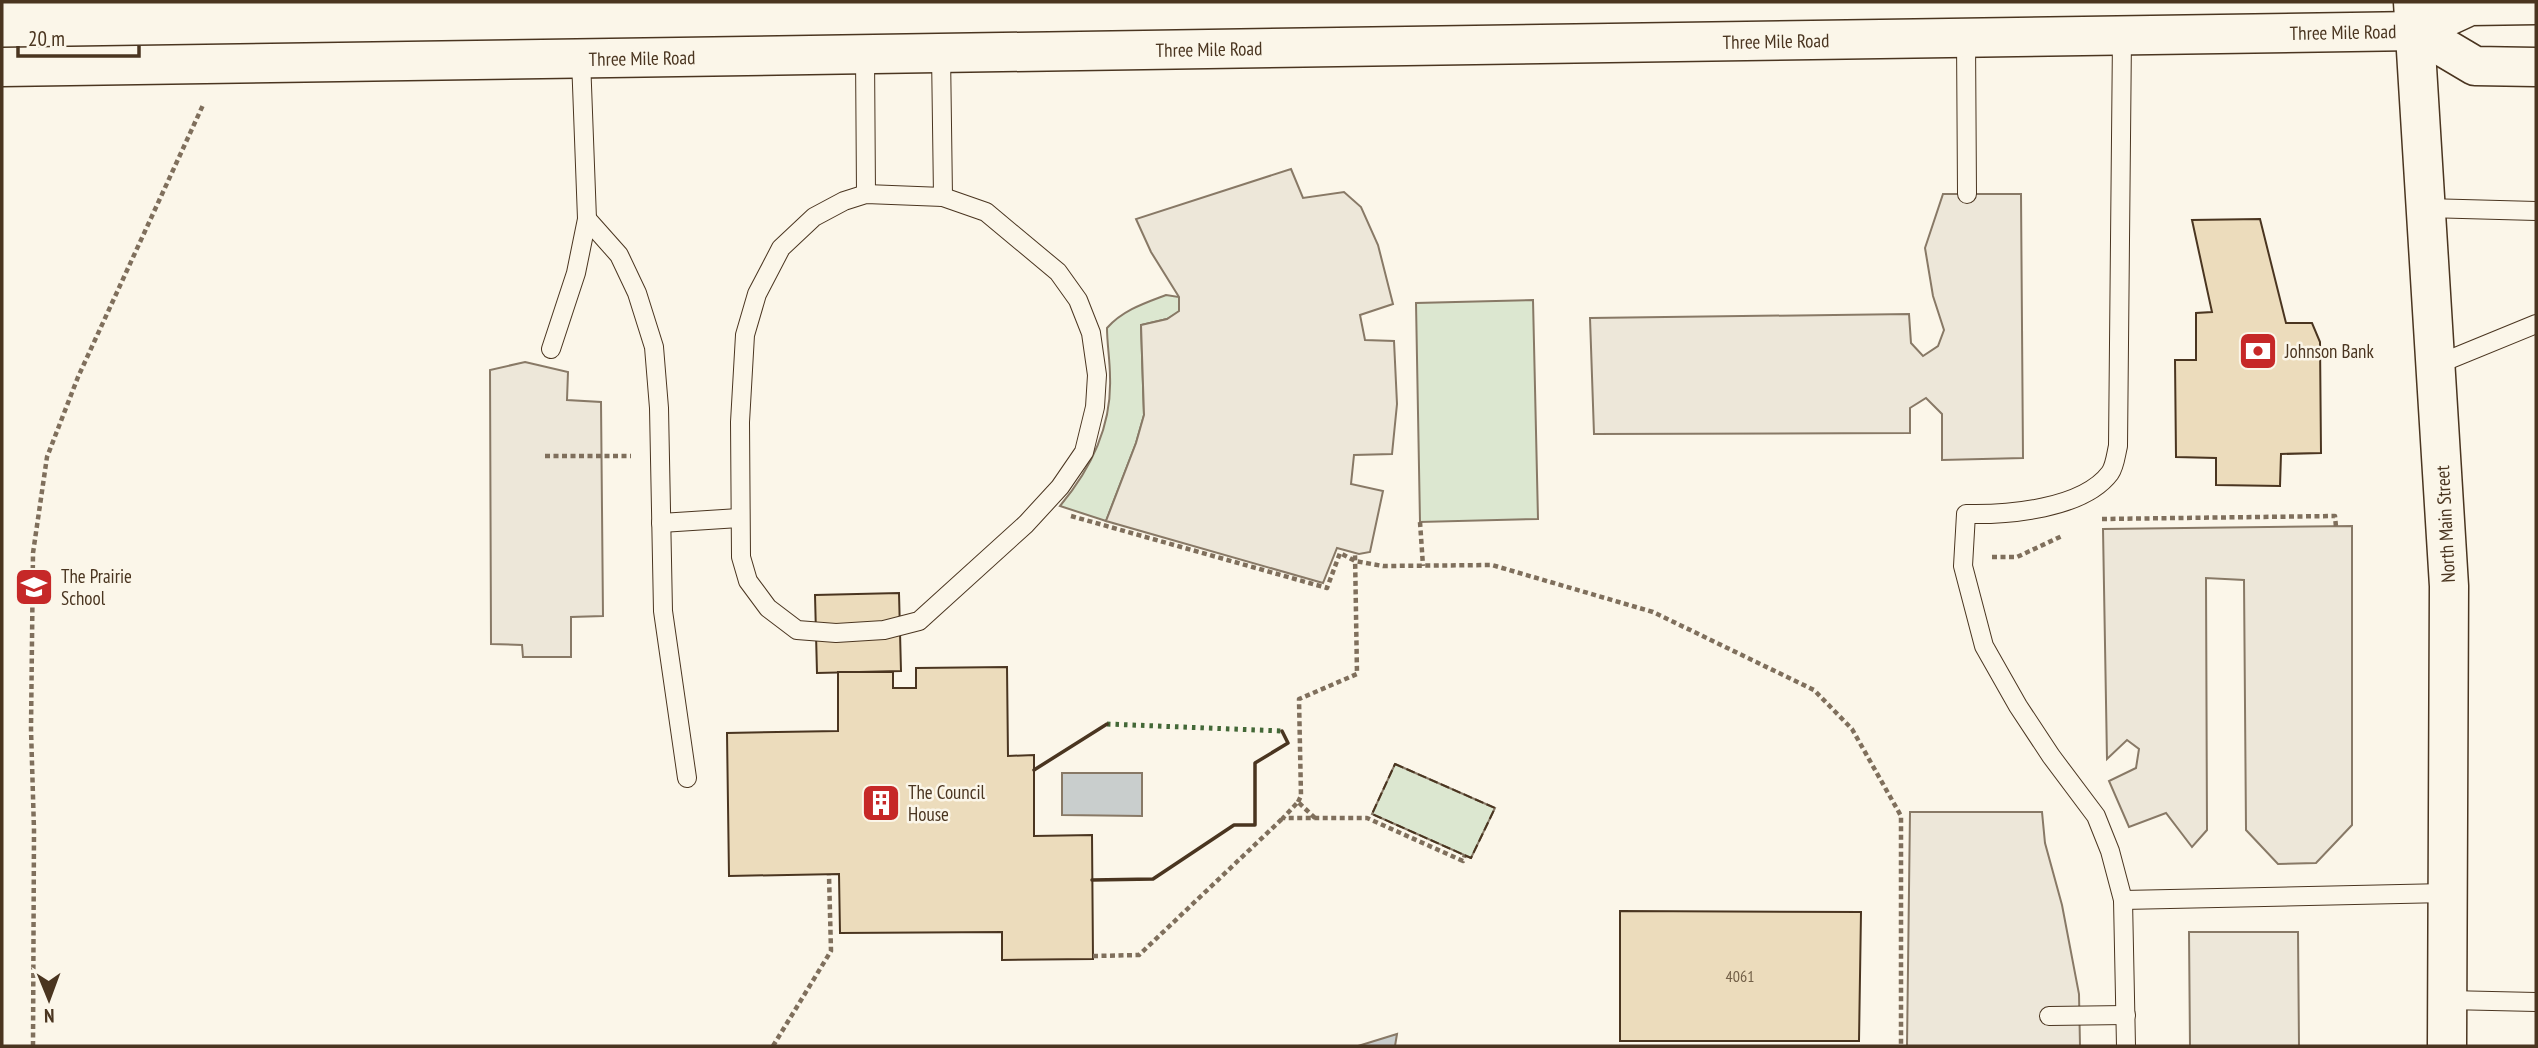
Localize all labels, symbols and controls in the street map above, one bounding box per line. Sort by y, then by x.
scale bar [18,14,138,58]
street label: Three Mile Road [2290,19,2396,45]
text: 20 m [28,25,65,52]
street label: Three Mile Road [1723,28,1829,54]
street label: Three Mile Road [1156,36,1262,62]
street label: Three Mile Road [589,45,695,71]
bank icon: Johnson Bank [2237,330,2279,372]
place label: Johnson Bank [2284,339,2374,363]
street label: North Main Street [2430,464,2460,583]
place label: The Prairie School [61,564,132,610]
school or university icon: The Prairie School [13,566,55,608]
place label: The Council House [908,780,986,826]
building icon: The Council House [860,782,902,824]
north arrow [14,964,84,1034]
house number: 4061 [1726,966,1754,986]
text: N [44,1004,55,1028]

